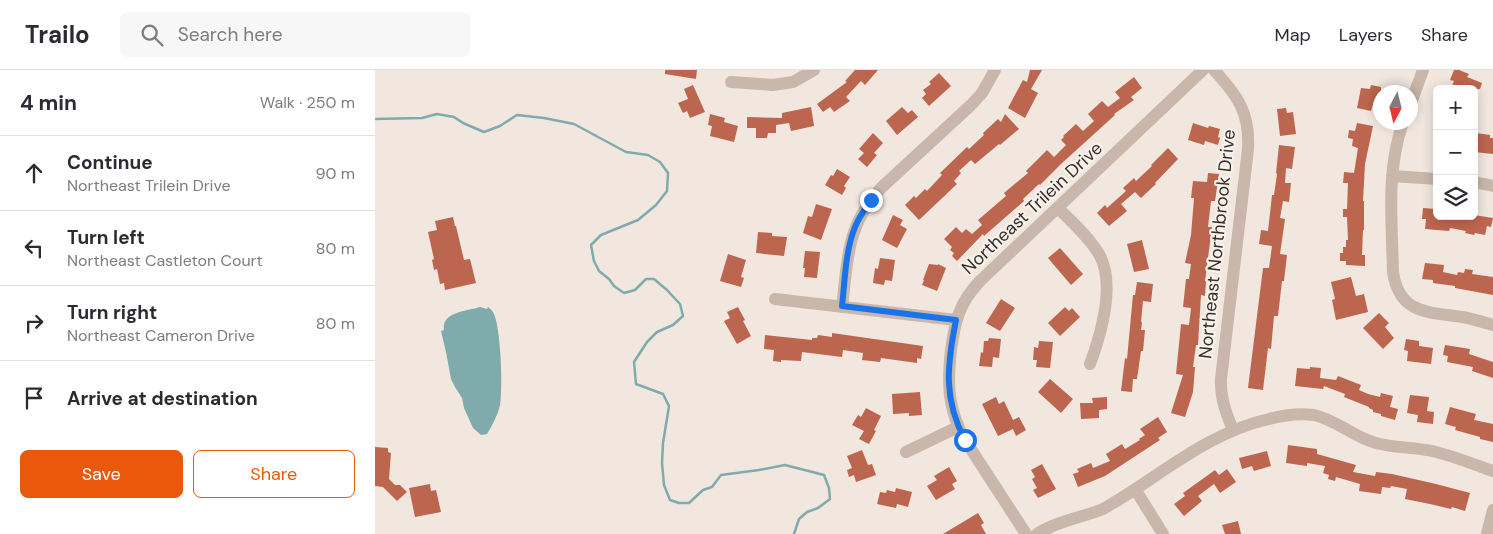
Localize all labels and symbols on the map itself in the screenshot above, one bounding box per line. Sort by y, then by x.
north arrow [1373,85,1418,130]
street label: Northeast Northbrook Drive [1193,128,1241,360]
street label: Northeast Trilein Drive [957,136,1107,280]
route end [860,189,883,212]
route start [954,429,977,452]

